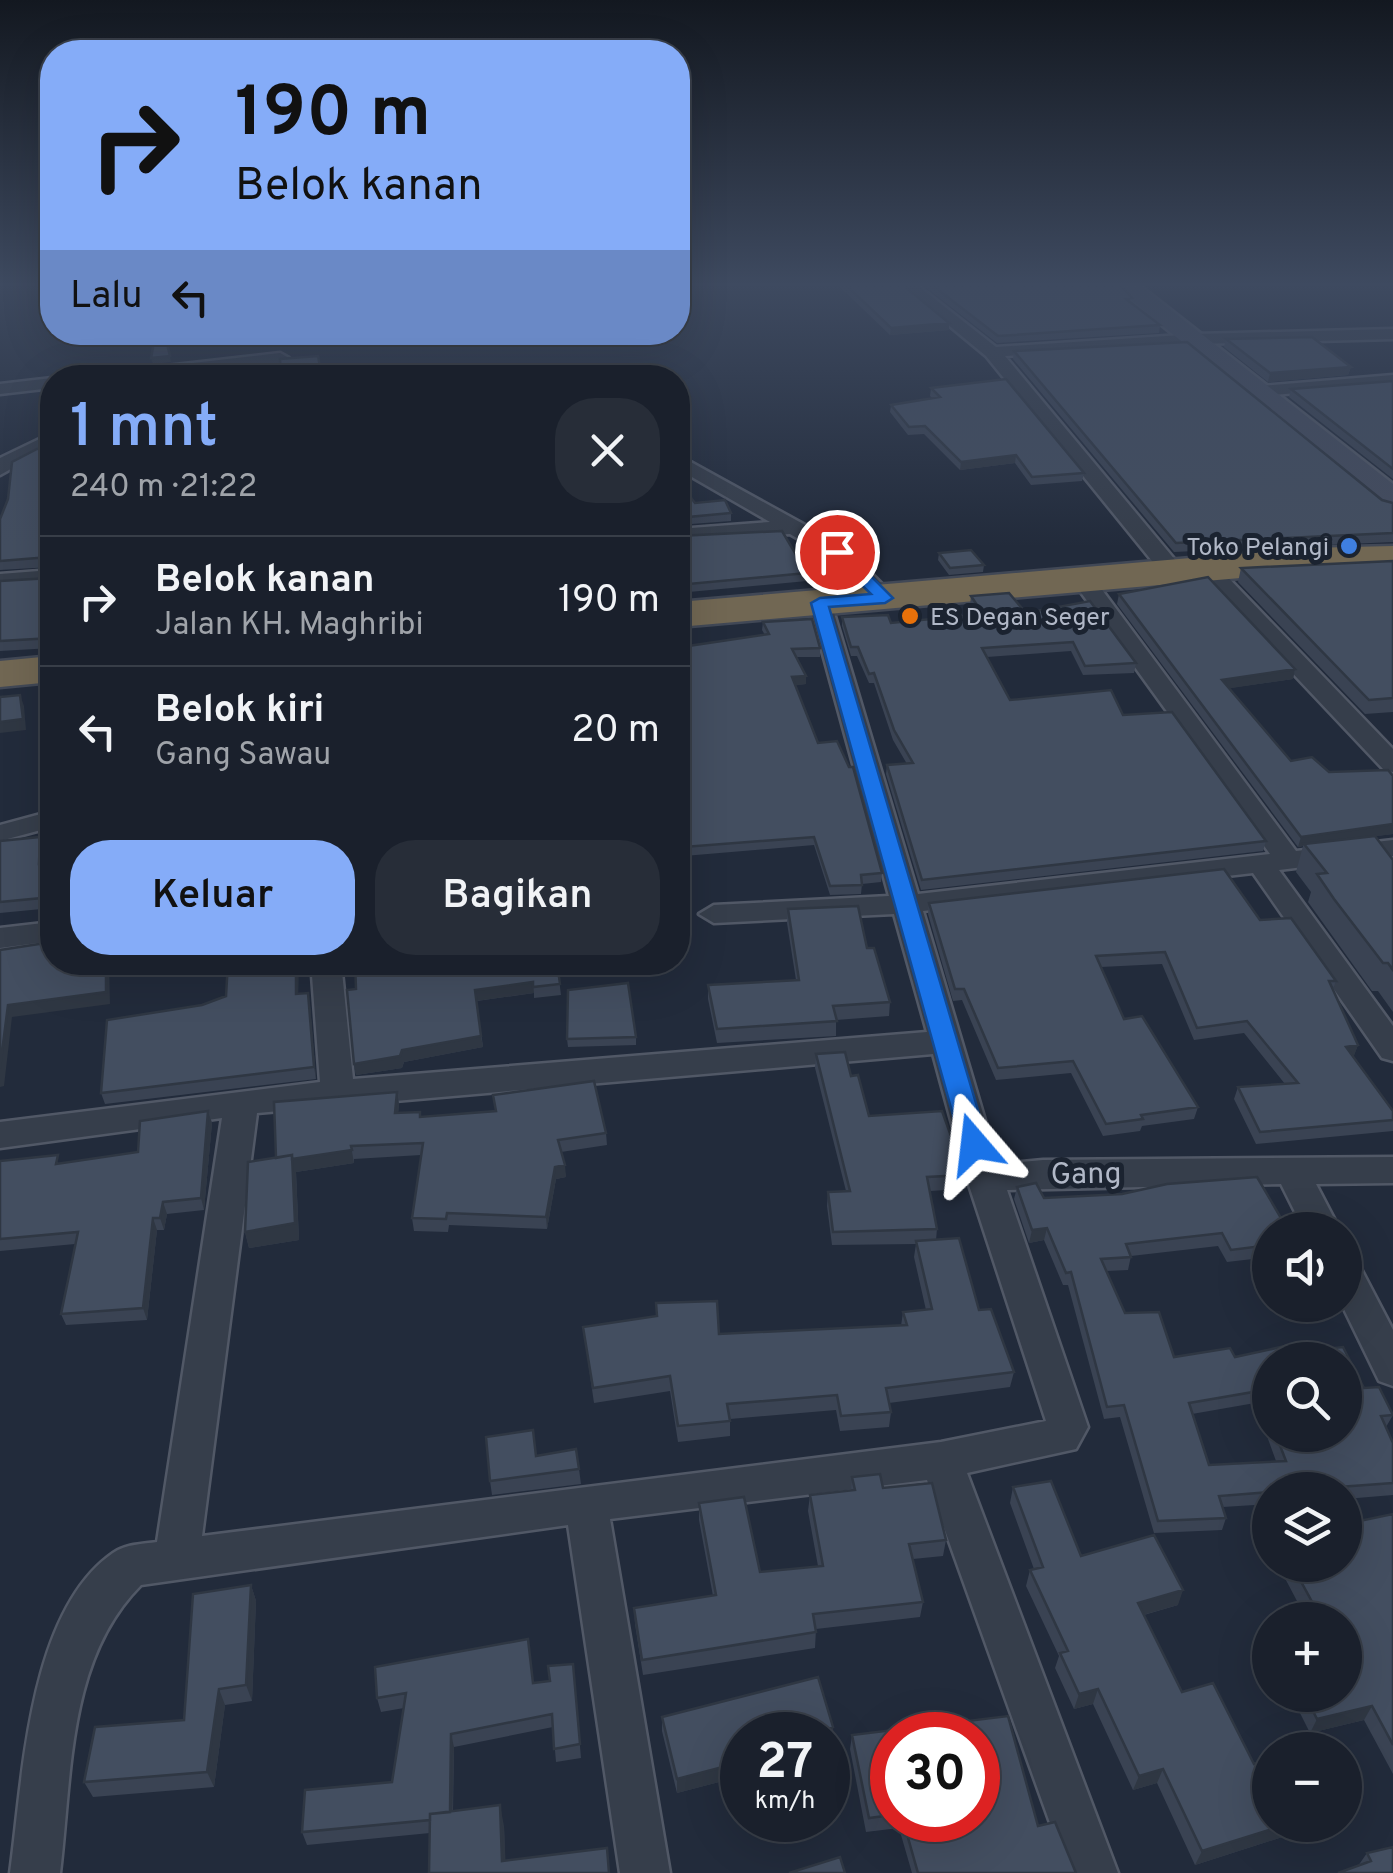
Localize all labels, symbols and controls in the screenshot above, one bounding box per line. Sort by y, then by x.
text: 190 m [235,72,431,161]
icon: right [70,80,200,210]
text: Belok kanan [235,159,483,216]
icon: left [163,270,218,325]
text: Lalu [70,273,143,322]
text: 1 mnt [70,392,218,468]
button: close [555,398,660,503]
text: 240 m · 21:22 [70,468,257,508]
pin [795,510,880,595]
icon: arrive [810,525,865,580]
place label: Toko Pelangi [1186,533,1329,565]
marker: Toko Pelangi [1338,535,1360,557]
text: Belok kanan [155,557,374,606]
icon: right [70,574,125,629]
text: 190 m [558,577,660,626]
place label: ES Degan Seger [930,603,1110,635]
marker: ES Degan Seger [899,605,921,627]
text: Jalan KH. Maghribi [155,606,424,646]
text: Belok kiri [155,687,324,736]
icon: left [70,704,125,759]
text: 20 m [571,707,660,756]
text: Gang Sawau [155,736,331,776]
button: Keluar [70,840,355,955]
button: Bagikan [375,840,660,955]
position arrow [922,1092,1026,1196]
street label: Gang [1050,1156,1122,1195]
map controls [1252,1212,1362,1842]
button: sound [1252,1212,1362,1322]
button: search [1252,1342,1362,1452]
button: layers [1252,1472,1362,1582]
button: + [1252,1602,1362,1712]
speed limit sign: 30 [870,1712,1000,1842]
button: − [1252,1732,1362,1842]
text: 27 [757,1733,813,1796]
text: km/h [755,1786,815,1818]

